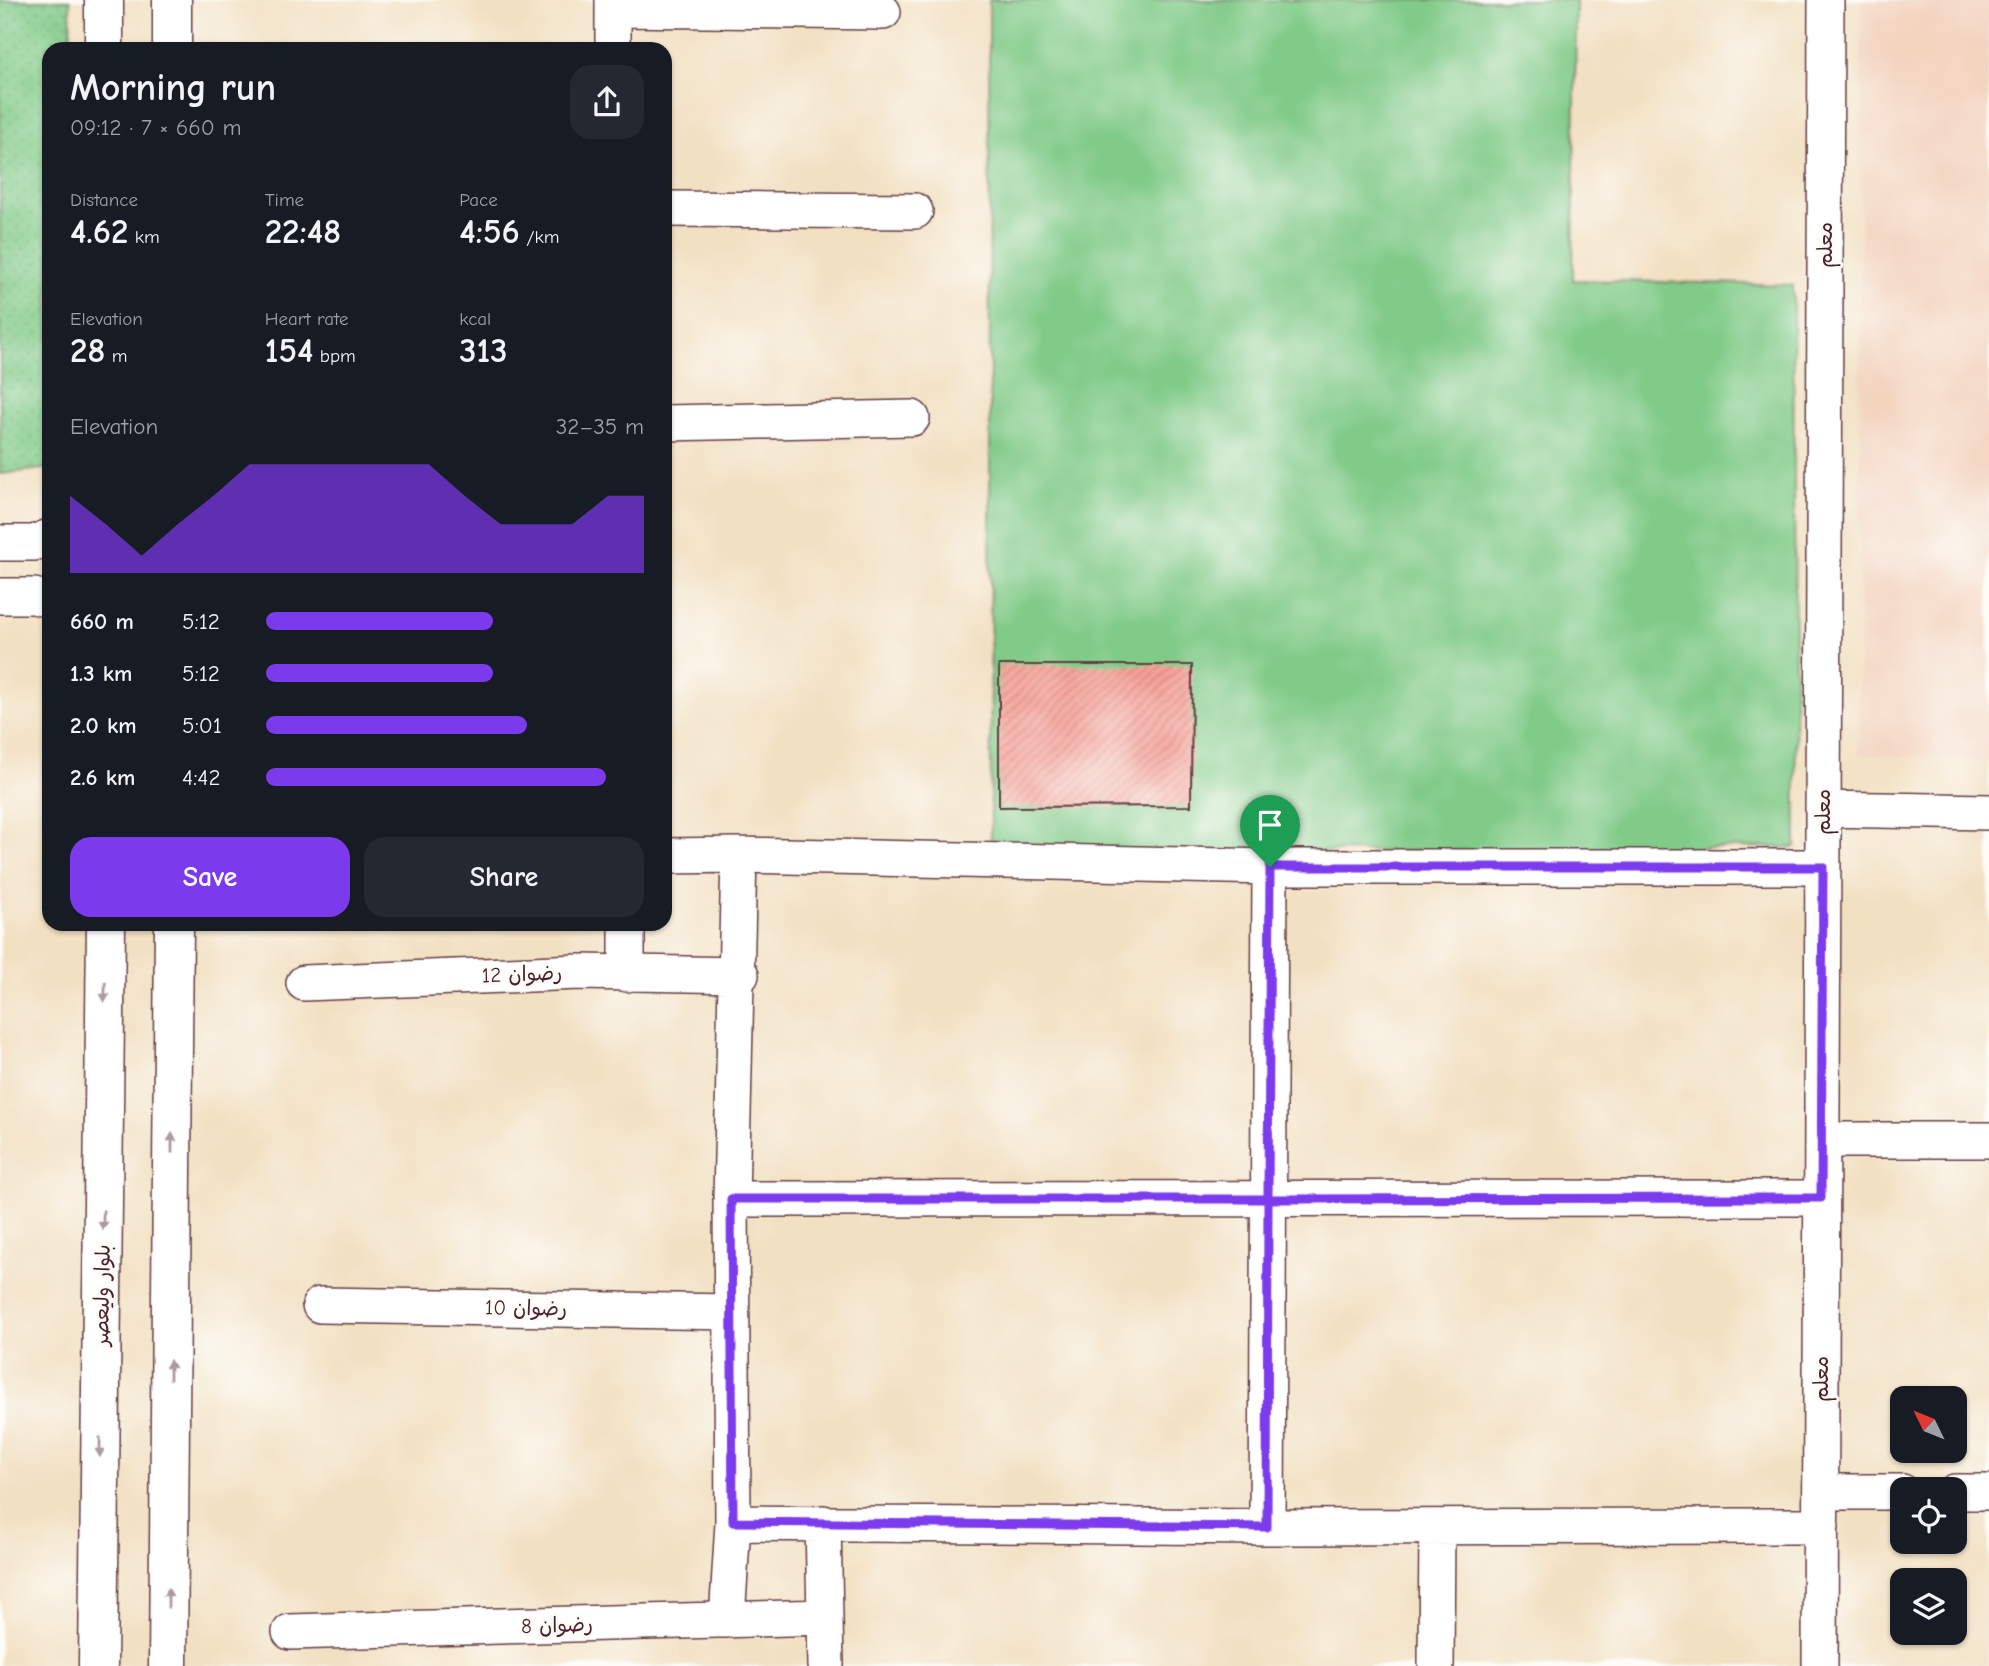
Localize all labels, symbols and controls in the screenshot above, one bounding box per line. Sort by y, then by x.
button: share [570,65,644,139]
text: Morning run [70,66,276,110]
text: 09:12 · 7 × 660 m [70,114,241,141]
text: Distance [70,189,138,211]
text: Time [265,189,304,211]
text: Pace [459,189,498,211]
text: 4.62 [70,211,129,252]
text: 22:48 [265,211,341,252]
text: 4:56 [459,211,520,252]
street label: معلم [1813,222,1841,268]
text: km [129,226,160,248]
text: /km [520,226,559,248]
text: Elevation [70,308,143,330]
text: Heart rate [265,308,348,330]
text: kcal [459,308,491,330]
text: 28 [70,330,105,371]
text: 154 [265,330,313,371]
text: 313 [459,330,508,371]
text: m [105,345,127,367]
text: bpm [313,345,356,367]
text: Elevation [70,413,158,440]
text: 32–35 m [556,413,644,440]
text: 660 m [70,608,134,635]
text: 5:12 [182,608,220,635]
text: 1.3 km [70,660,132,687]
text: 5:12 [182,660,220,687]
text: 2.0 km [70,712,136,739]
text: 5:01 [182,712,222,739]
text: 2.6 km [70,764,135,791]
text: 4:42 [182,764,220,791]
street label: معلم [1811,789,1839,835]
pin [1240,795,1300,867]
icon: arrive [1251,806,1289,844]
button: Save [70,837,350,917]
button: Share [364,837,644,917]
street label: رضوان 12 [481,961,563,988]
one-way arrow [99,981,111,1003]
one-way arrow [166,1132,178,1154]
one-way arrow [97,1209,109,1231]
street label: بلوار ولیعصر [89,1244,116,1348]
street label: رضوان 10 [485,1295,567,1322]
street label: معلم [1809,1356,1837,1402]
one-way arrow [164,1359,176,1381]
north arrow [1890,1386,1967,1463]
map controls [1890,1386,1967,1645]
one-way arrow [95,1436,106,1458]
button: locate [1890,1477,1967,1554]
button: layers [1890,1568,1967,1645]
one-way arrow [162,1587,174,1609]
street label: رضوان 8 [521,1612,593,1639]

